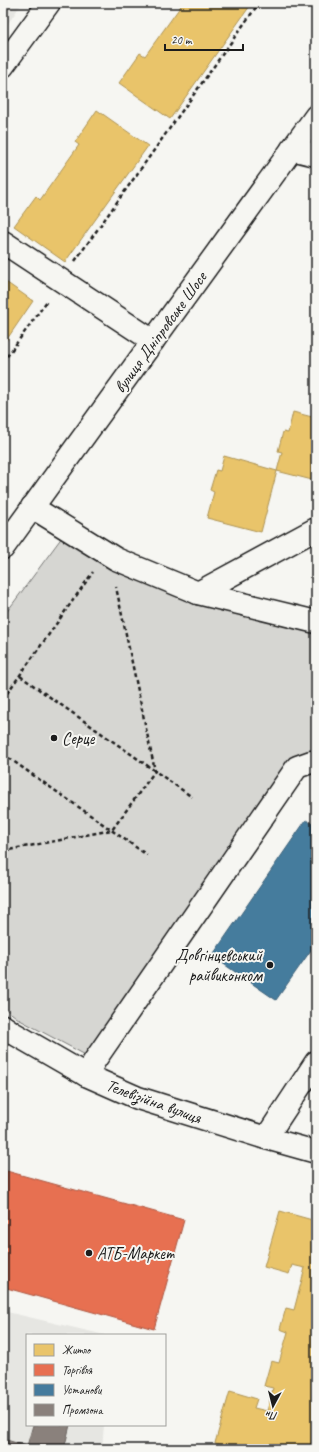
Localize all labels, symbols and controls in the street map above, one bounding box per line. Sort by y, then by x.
scale bar [165,26,243,52]
text: 20 m [171,32,193,48]
street label: вулиця Дніпровське Шосе [109,266,212,397]
place label: Серце [62,728,96,749]
marker: Серце [49,733,59,743]
place label: Довгінцевський райвиконком [175,945,263,986]
marker: Довгінцевський райвиконком [265,960,275,970]
street label: Телевізійна вулиця [103,1075,205,1130]
place label: АТБ-Маркет [97,1243,175,1264]
marker: АТБ-Маркет [84,1248,94,1258]
legend [26,1334,166,1426]
text: Житло [62,1342,92,1358]
text: Торгівля [62,1362,93,1378]
text: Установи [62,1382,103,1398]
north arrow [253,1386,293,1426]
text: Промзона [62,1402,104,1418]
text: Пн [264,1408,278,1424]

